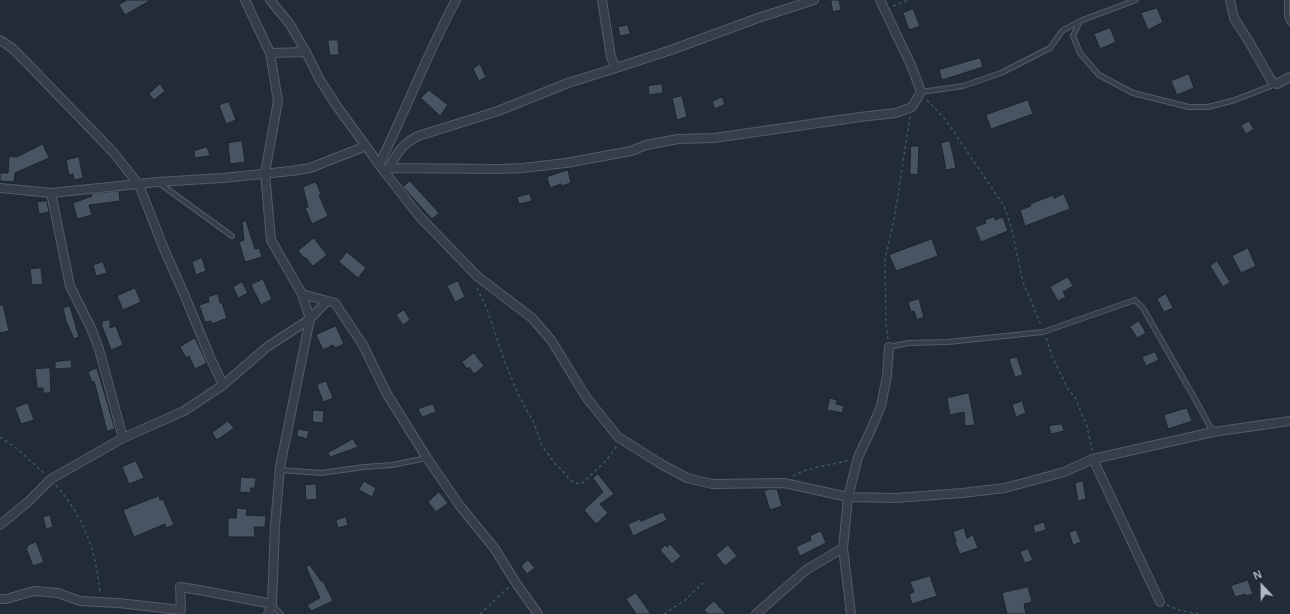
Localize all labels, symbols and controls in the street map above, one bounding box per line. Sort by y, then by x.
north arrow [1242,566,1282,606]
text: N [1252,568,1263,582]

